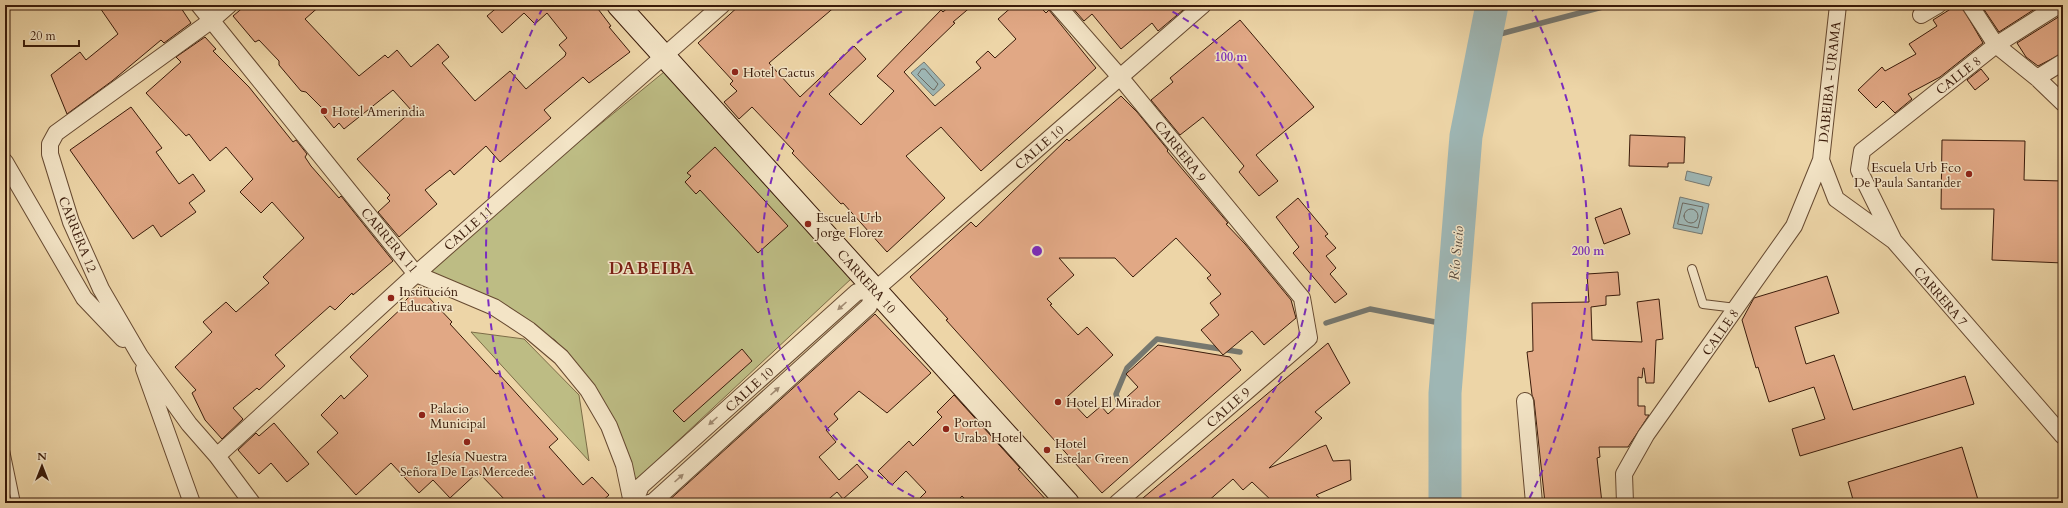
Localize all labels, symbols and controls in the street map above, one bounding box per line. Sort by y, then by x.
street label: DABEIBA - URAMA [1815,20,1845,144]
scale bar [24,22,79,48]
text: 20 m [30,28,57,44]
text: 100 m [1215,49,1248,65]
street label: CALLE 8 [1932,52,1985,99]
place label: Hotel Cactus [743,64,815,82]
marker: Hotel Cactus [730,67,740,77]
place label: Hotel Amerindia [332,103,425,121]
marker: Hotel Amerindia [319,106,329,116]
street label: CARRERA 9 [1150,117,1211,186]
street label: CALLE 10 [1011,121,1068,174]
place label: Escuela Urb Fco De Paula Santander [1854,159,1961,192]
marker: Escuela Urb Fco De Paula Santander [1964,169,1974,179]
street label: CARRERA 12 [54,194,101,275]
street label: CALLE 11 [440,202,497,255]
street label: CARRERA 11 [357,204,422,277]
place label: Escuela Urb Jorge Florez [814,209,883,242]
marker: Escuela Urb Jorge Florez [803,219,813,229]
water label: Río Sucio [1445,225,1468,281]
text: 200 m [1572,243,1605,259]
centre of rings [1030,244,1044,258]
street label: CARRERA 10 [833,246,900,318]
district label: DABEIBA [609,257,695,280]
street label: CARRERA 7 [1909,263,1971,331]
place label: Institución Educativa [399,283,459,316]
marker: Institución Educativa [386,293,396,303]
one-way arrow [837,301,846,310]
street label: CALLE 8 [1698,306,1743,359]
street label: CALLE 10 [721,363,778,416]
street label: CALLE 9 [1203,383,1255,432]
one-way arrow [770,386,780,396]
place label: Hotel El Mirador [1066,394,1161,412]
marker: Hotel El Mirador [1053,397,1063,407]
place label: Palacio Municipal [430,400,487,433]
marker: Palacio Municipal [417,410,427,420]
place label: Porton Uraba Hotel [954,414,1023,447]
one-way arrow [708,416,719,425]
marker: Porton Uraba Hotel [941,424,951,434]
place label: Hotel Estelar Green [1055,435,1129,468]
marker: Iglesía Nuestra Señora De Las Mercedes [462,437,472,447]
marker: Hotel Estelar Green [1042,445,1052,455]
north arrow [22,446,62,486]
place label: Iglesía Nuestra Señora De Las Mercedes [400,448,534,481]
text: N [37,449,47,464]
one-way arrow [674,474,684,483]

